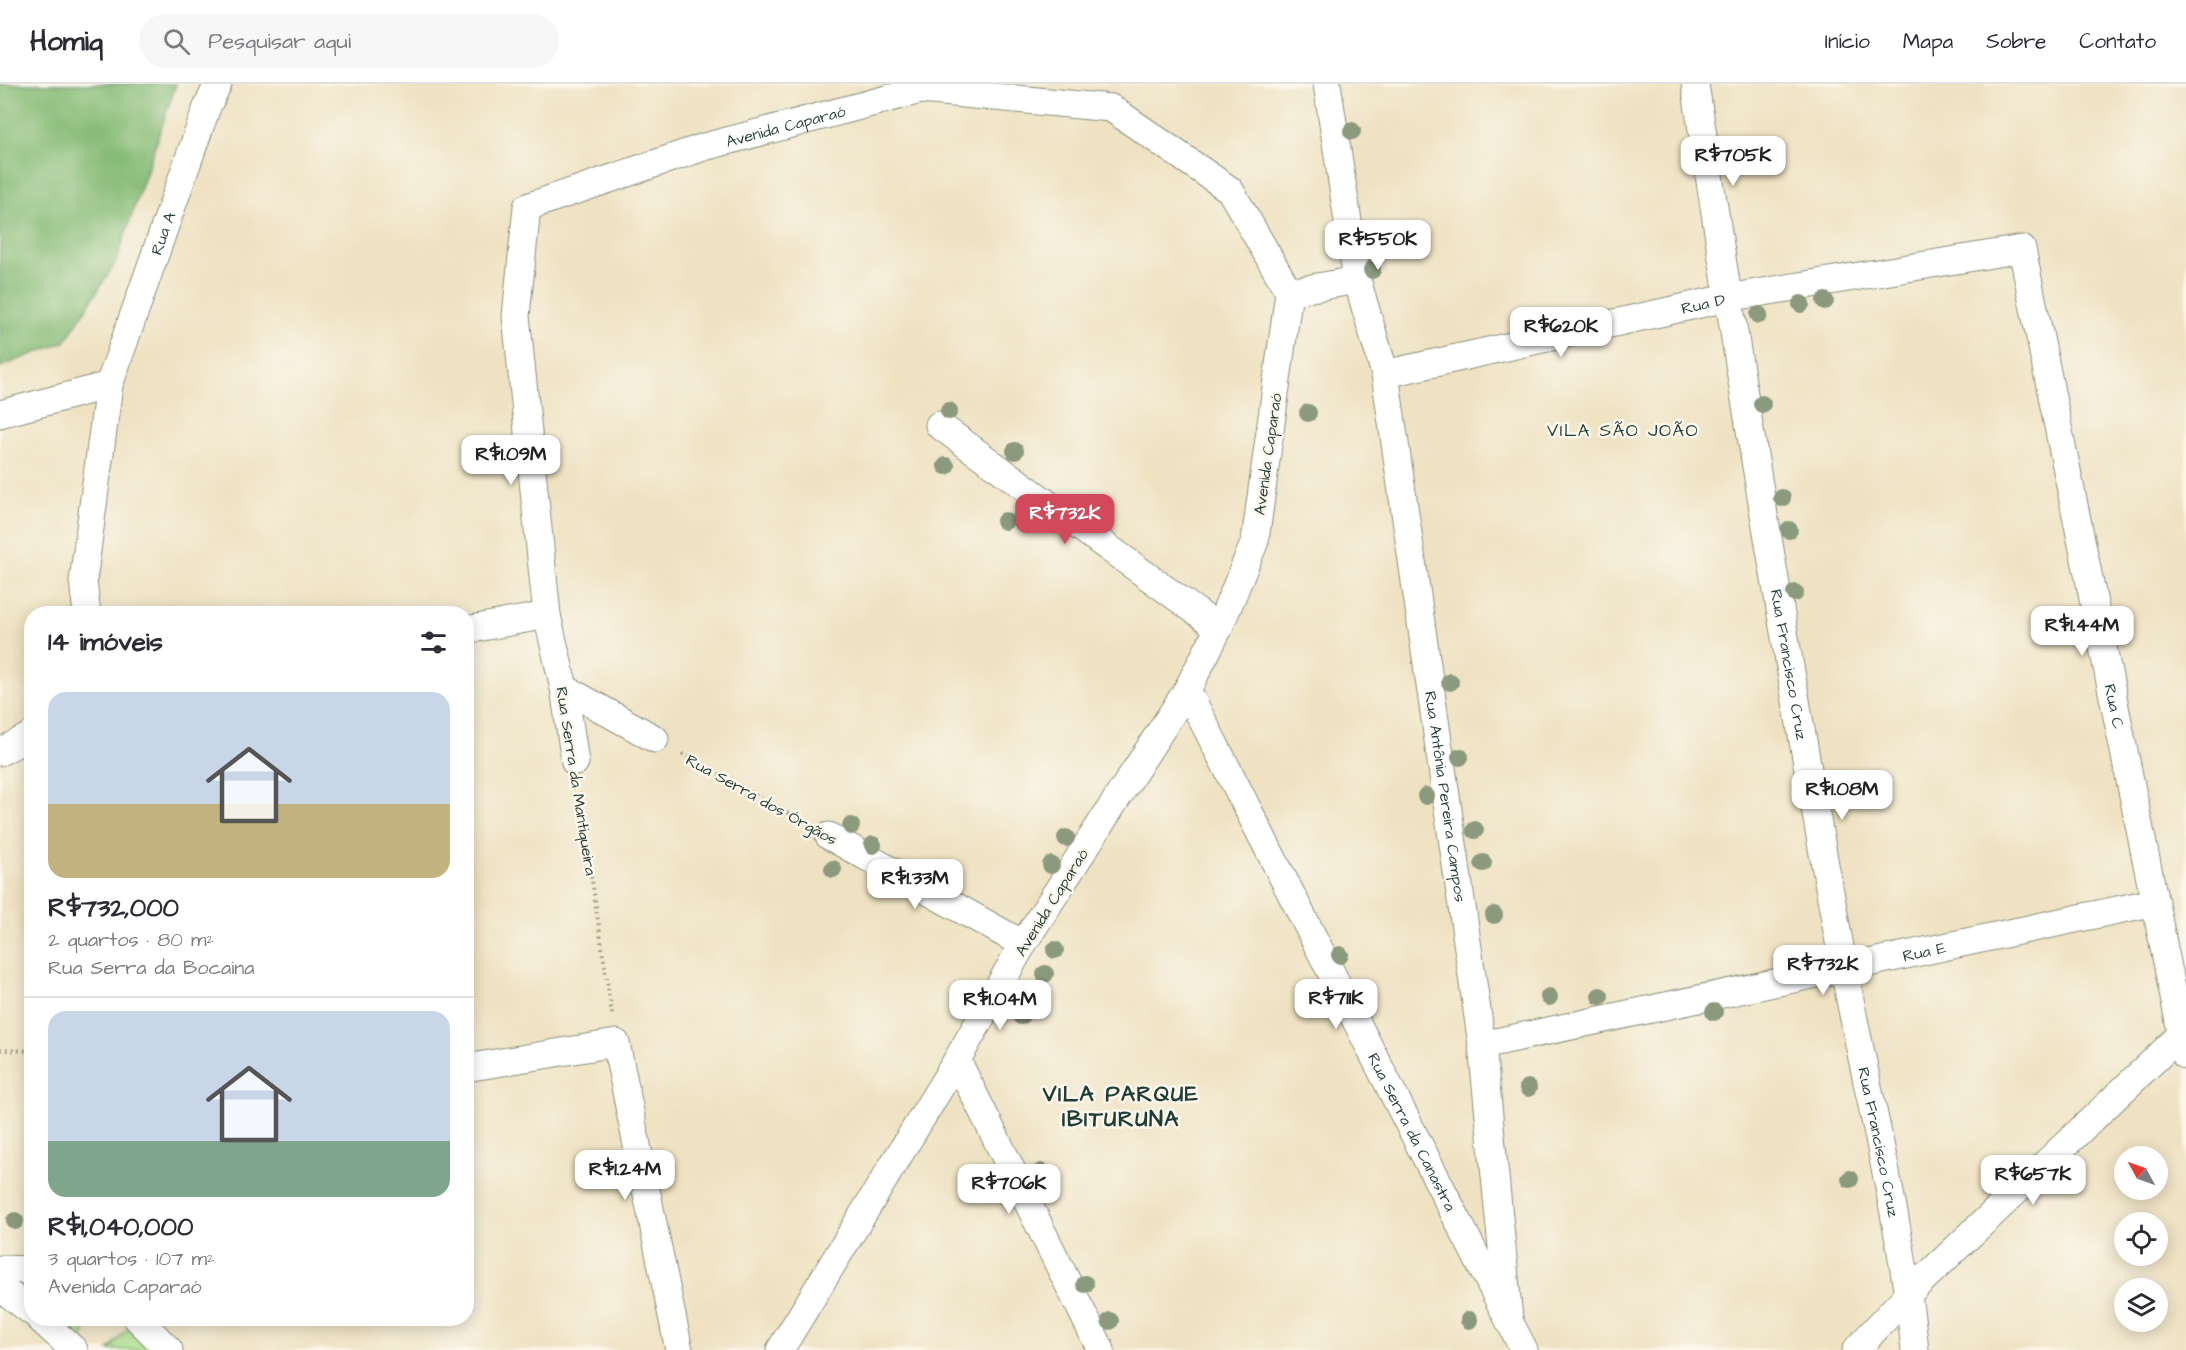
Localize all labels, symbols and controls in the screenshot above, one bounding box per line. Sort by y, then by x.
search box [139,14,559,68]
text: Homiq [30,22,103,61]
icon: search [160,25,193,58]
text: Pesquisar aqui [208,26,351,57]
text: Início [1825,27,1870,56]
text: Mapa [1903,27,1953,56]
text: Sobre [1986,27,2046,56]
text: Contato [2079,27,2156,56]
street label: Avenida Caparaó [723,100,848,153]
pin: R$705K [1684,136,1782,187]
text: R$705K [1695,141,1771,169]
street label: Rua A [146,209,181,258]
pin: R$550K [1329,220,1427,271]
text: R$550K [1339,225,1417,253]
street label: Rua D [1679,289,1728,320]
pin: R$620K [1512,307,1610,358]
text: R$620K [1524,312,1598,340]
street label: Avenida Caparaó [1249,392,1287,517]
district label: VILA SÃO JOÃO [1547,418,1699,443]
pin: R$1.09M [456,435,566,486]
text: R$1.09M [475,440,547,468]
pin: R$732K [1016,494,1114,545]
text: R$732K [1029,499,1101,527]
street label: Rua Francisco Cruz [1765,588,1813,742]
pin: R$1.44M [2027,606,2137,657]
text: R$1.44M [2045,611,2119,639]
text: 14 imóveis [48,624,163,660]
icon: filters [417,626,450,659]
street label: Rua C [2099,682,2129,731]
street label: Rua Serra da Mantiqueira [550,685,602,877]
street label: Rua Antônia Pereira Campos [1419,690,1471,903]
icon: home [195,731,303,839]
street label: Rua Serra dos Órgãos [681,749,841,852]
pin: R$1.08M [1787,770,1897,821]
text: R$1.08M [1806,775,1878,803]
street label: Avenida Caparaó [1010,845,1094,960]
pin: R$1.33M [860,859,970,910]
text: R$1.33M [881,864,949,892]
text: R$732,000 [48,890,179,926]
text: 2 quartos · 80 m² [48,926,214,954]
street label: Rua E [1901,937,1948,967]
pin: R$732K [1774,945,1872,996]
text: R$732K [1787,950,1859,978]
text: Rua Serra da Bocaina [48,954,254,982]
pin: R$711K [1287,979,1385,1030]
pin: R$1.04M [945,980,1055,1031]
text: R$711K [1309,984,1363,1012]
text: R$1.04M [963,985,1037,1013]
street label: Rua Serra da Canastra [1362,1049,1461,1215]
icon: home [195,1050,303,1158]
street label: Rua Francisco Cruz [1852,1065,1904,1219]
district label: VILA PARQUE IBITURUNA [1042,1079,1199,1135]
north arrow [2114,1146,2168,1200]
map controls [2114,1146,2168,1332]
pin: R$1.24M [570,1150,680,1201]
text: R$1.24M [589,1155,661,1183]
pin: R$657K [1984,1155,2082,1206]
text: R$657K [1995,1160,2071,1188]
pin: R$706K [960,1164,1058,1215]
text: R$706K [972,1169,1046,1197]
text: R$1,040,000 [48,1209,193,1245]
button: locate [2114,1212,2168,1266]
text: 3 quartos · 107 m² [48,1245,215,1273]
text: Avenida Caparaó [48,1273,202,1301]
button: layers [2114,1278,2168,1332]

